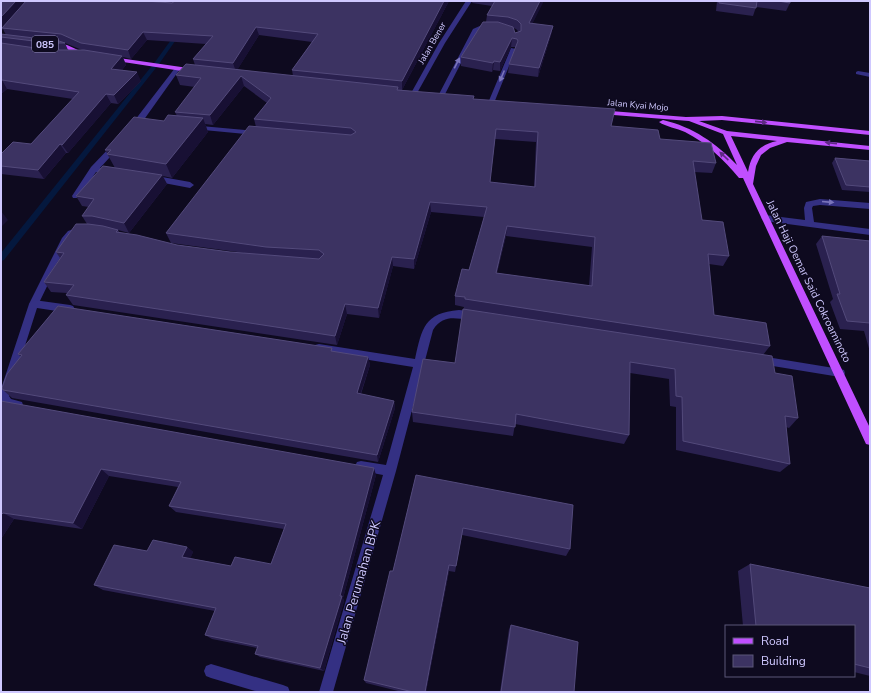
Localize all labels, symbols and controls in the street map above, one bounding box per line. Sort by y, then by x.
street label: Jalan Bener [415,19,449,67]
road number: 085 [32,36,58,52]
one-way arrow [454,57,460,69]
one-way arrow [498,70,504,82]
street label: Jalan Kyai Mojo [606,96,669,114]
one-way arrow [755,119,767,126]
one-way arrow [825,140,837,147]
one-way arrow [719,151,729,161]
street label: Jalan Haji Oemar Said Cokroaminoto [762,197,855,365]
one-way arrow [822,199,834,206]
street label: Jalan Perumahan BPK [332,518,385,647]
legend [725,625,855,677]
text: Road [761,633,789,649]
text: Building [761,653,806,669]

